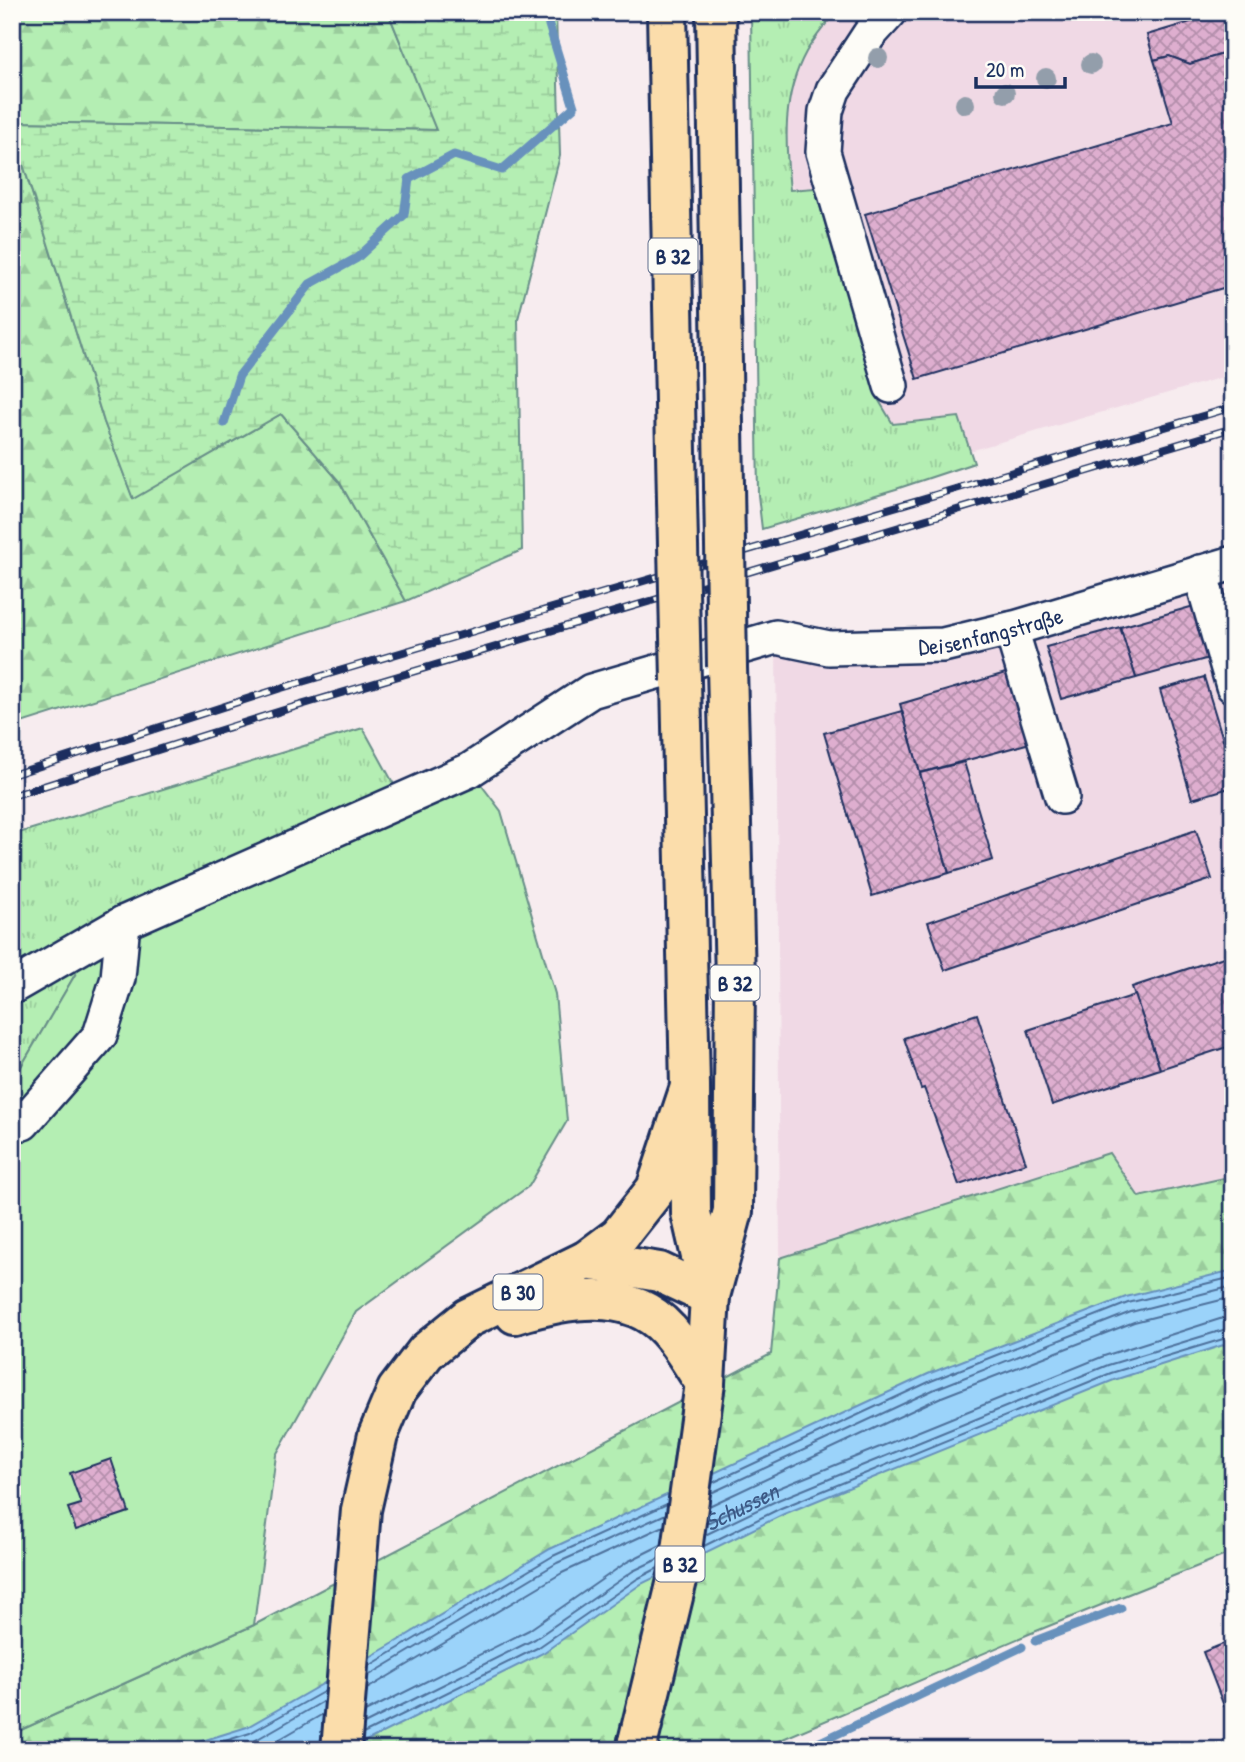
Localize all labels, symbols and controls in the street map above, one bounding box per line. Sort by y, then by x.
scale bar [976,46,1065,90]
text: 20 m [986,55,1024,84]
road number: B 32 [648,238,698,274]
street label: Deisenfangstraße [918,599,1066,661]
road number: B 32 [710,965,760,1000]
road number: B 30 [494,1274,542,1310]
water label: Schussen [699,1473,786,1538]
road number: B 32 [656,1546,704,1582]

